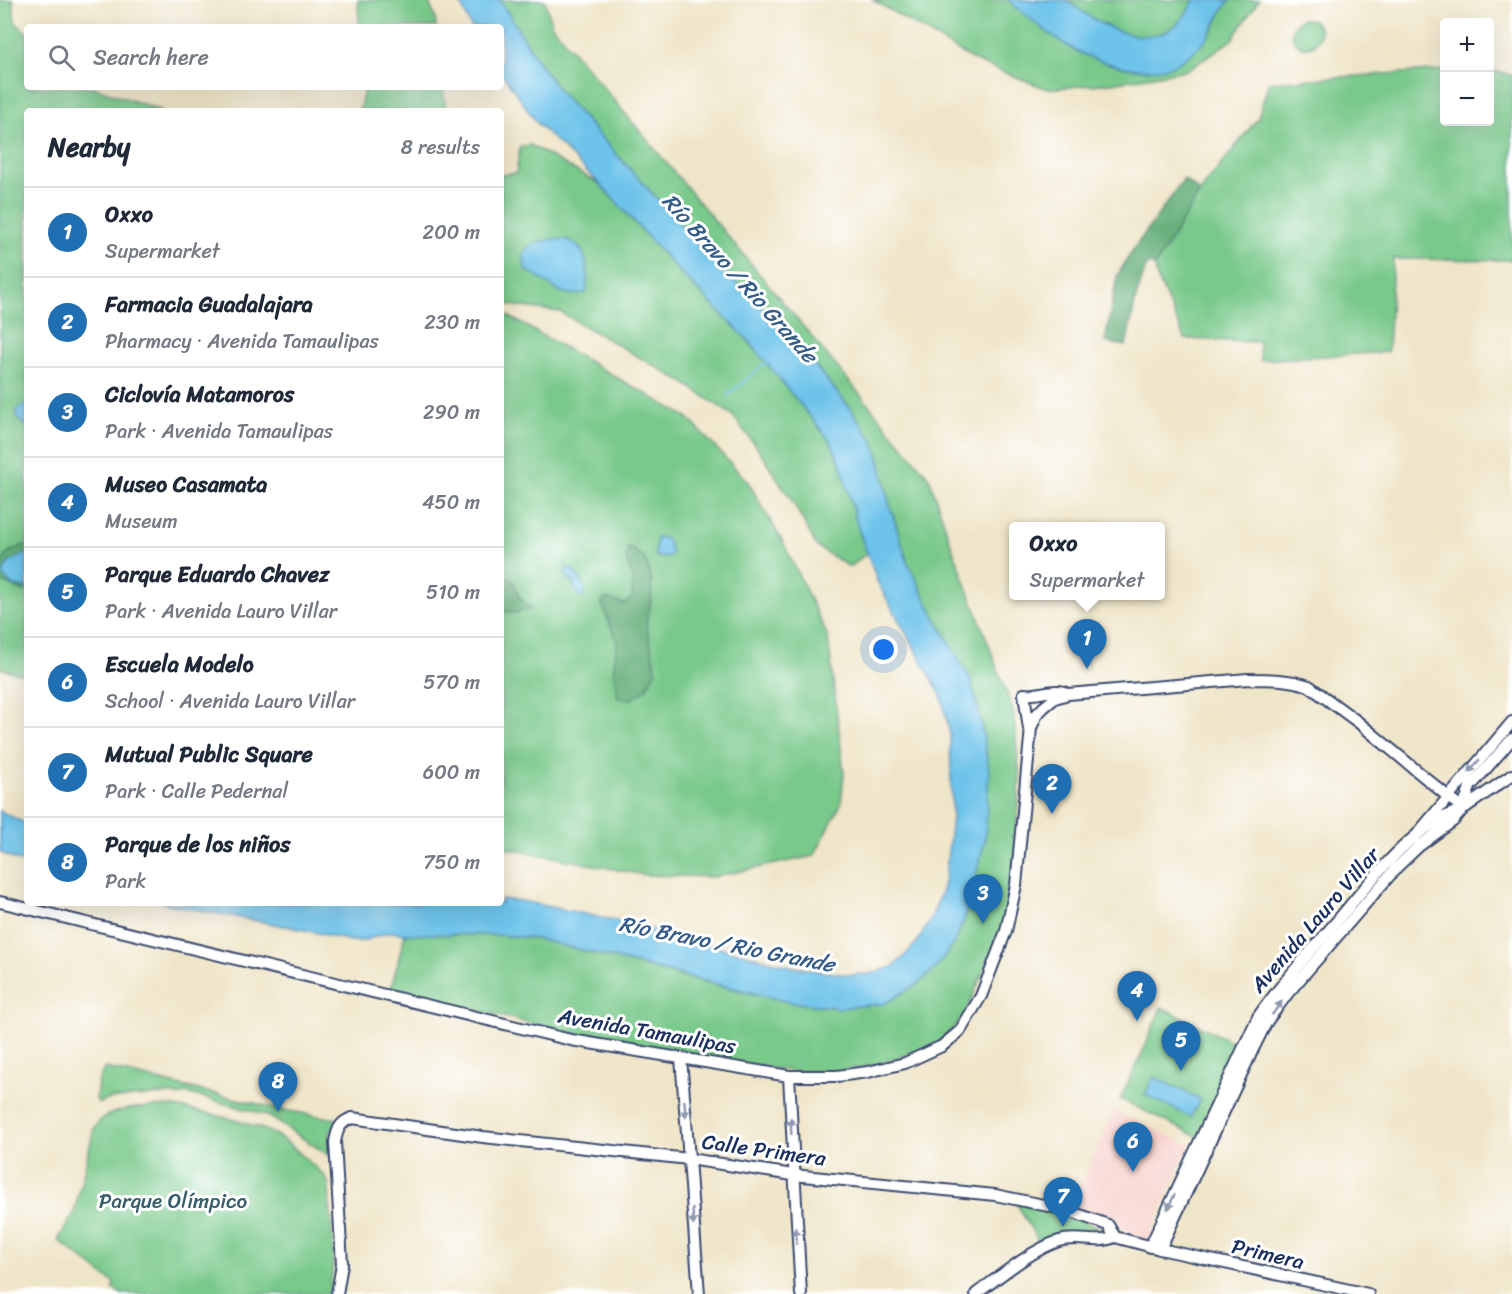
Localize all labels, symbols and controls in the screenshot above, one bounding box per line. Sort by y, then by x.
map controls [1440,18,1494,126]
button: + [1440,18,1494,72]
search box [24,24,504,90]
text: Search here [93,38,209,77]
icon: search [45,41,78,74]
button: − [1440,72,1494,126]
text: Nearby [48,124,130,170]
text: 8 results [401,130,480,165]
water label: Río Bravo / Rio Grande [652,184,829,374]
text: Oxxo [105,195,153,234]
text: 1 [63,215,72,250]
text: 200 m [423,215,480,250]
text: Supermarket [105,234,220,269]
text: Farmacia Guadalajara [105,285,313,324]
text: 2 [62,305,73,340]
text: 230 m [424,305,480,340]
text: Pharmacy · Avenida Tamaulipas [105,324,379,359]
text: Ciclovía Matamoros [105,375,294,414]
text: 3 [62,395,73,430]
text: 290 m [423,395,480,430]
text: Park · Avenida Tamaulipas [105,414,333,449]
text: Museo Casamata [105,465,267,504]
text: 4 [61,485,74,520]
text: 450 m [422,485,480,520]
text: Museum [105,504,178,539]
popup [1009,522,1165,600]
text: Oxxo [1030,524,1077,563]
text: Parque Eduardo Chavez [105,555,329,594]
text: Supermarket [1030,563,1144,598]
text: 5 [61,575,74,610]
text: 510 m [426,575,480,610]
text: Park · Avenida Lauro Villar [105,594,337,629]
pin: 1 [1068,620,1106,669]
your location [869,635,898,664]
text: Escuela Modelo [105,645,254,684]
text: 6 [62,665,73,700]
text: 570 m [423,665,480,700]
text: School · Avenida Lauro Villar [105,684,355,719]
text: Mutual Public Square [105,735,313,774]
text: 7 [62,755,73,790]
text: 600 m [423,755,480,790]
one-way arrow [1468,758,1481,773]
pin: 2 [1032,764,1072,814]
text: Park · Calle Pedernal [105,774,288,809]
text: Parque de los niños [105,825,290,864]
street label: Avenida Lauro Villar [1240,837,1391,1003]
text: 8 [61,845,74,880]
text: 750 m [423,845,480,880]
text: Park [105,864,146,899]
pin: 3 [964,874,1002,924]
water label: Río Bravo / Rio Grande [616,904,841,985]
pin: 4 [1118,972,1156,1021]
street label: Avenida Tamaulipas [554,997,739,1065]
one-way arrow [1271,1000,1283,1016]
pin: 5 [1162,1022,1200,1071]
pin: 8 [258,1062,298,1112]
one-way arrow [680,1099,690,1118]
one-way arrow [786,1116,795,1135]
pin: 6 [1114,1122,1152,1172]
street label: Calle Primera [700,1123,829,1178]
pin: 7 [1044,1178,1082,1227]
park label: Parque Olímpico [99,1182,248,1220]
one-way arrow [1166,1194,1175,1211]
one-way arrow [689,1208,698,1227]
one-way arrow [792,1226,801,1245]
street label: Primera [1228,1227,1308,1281]

